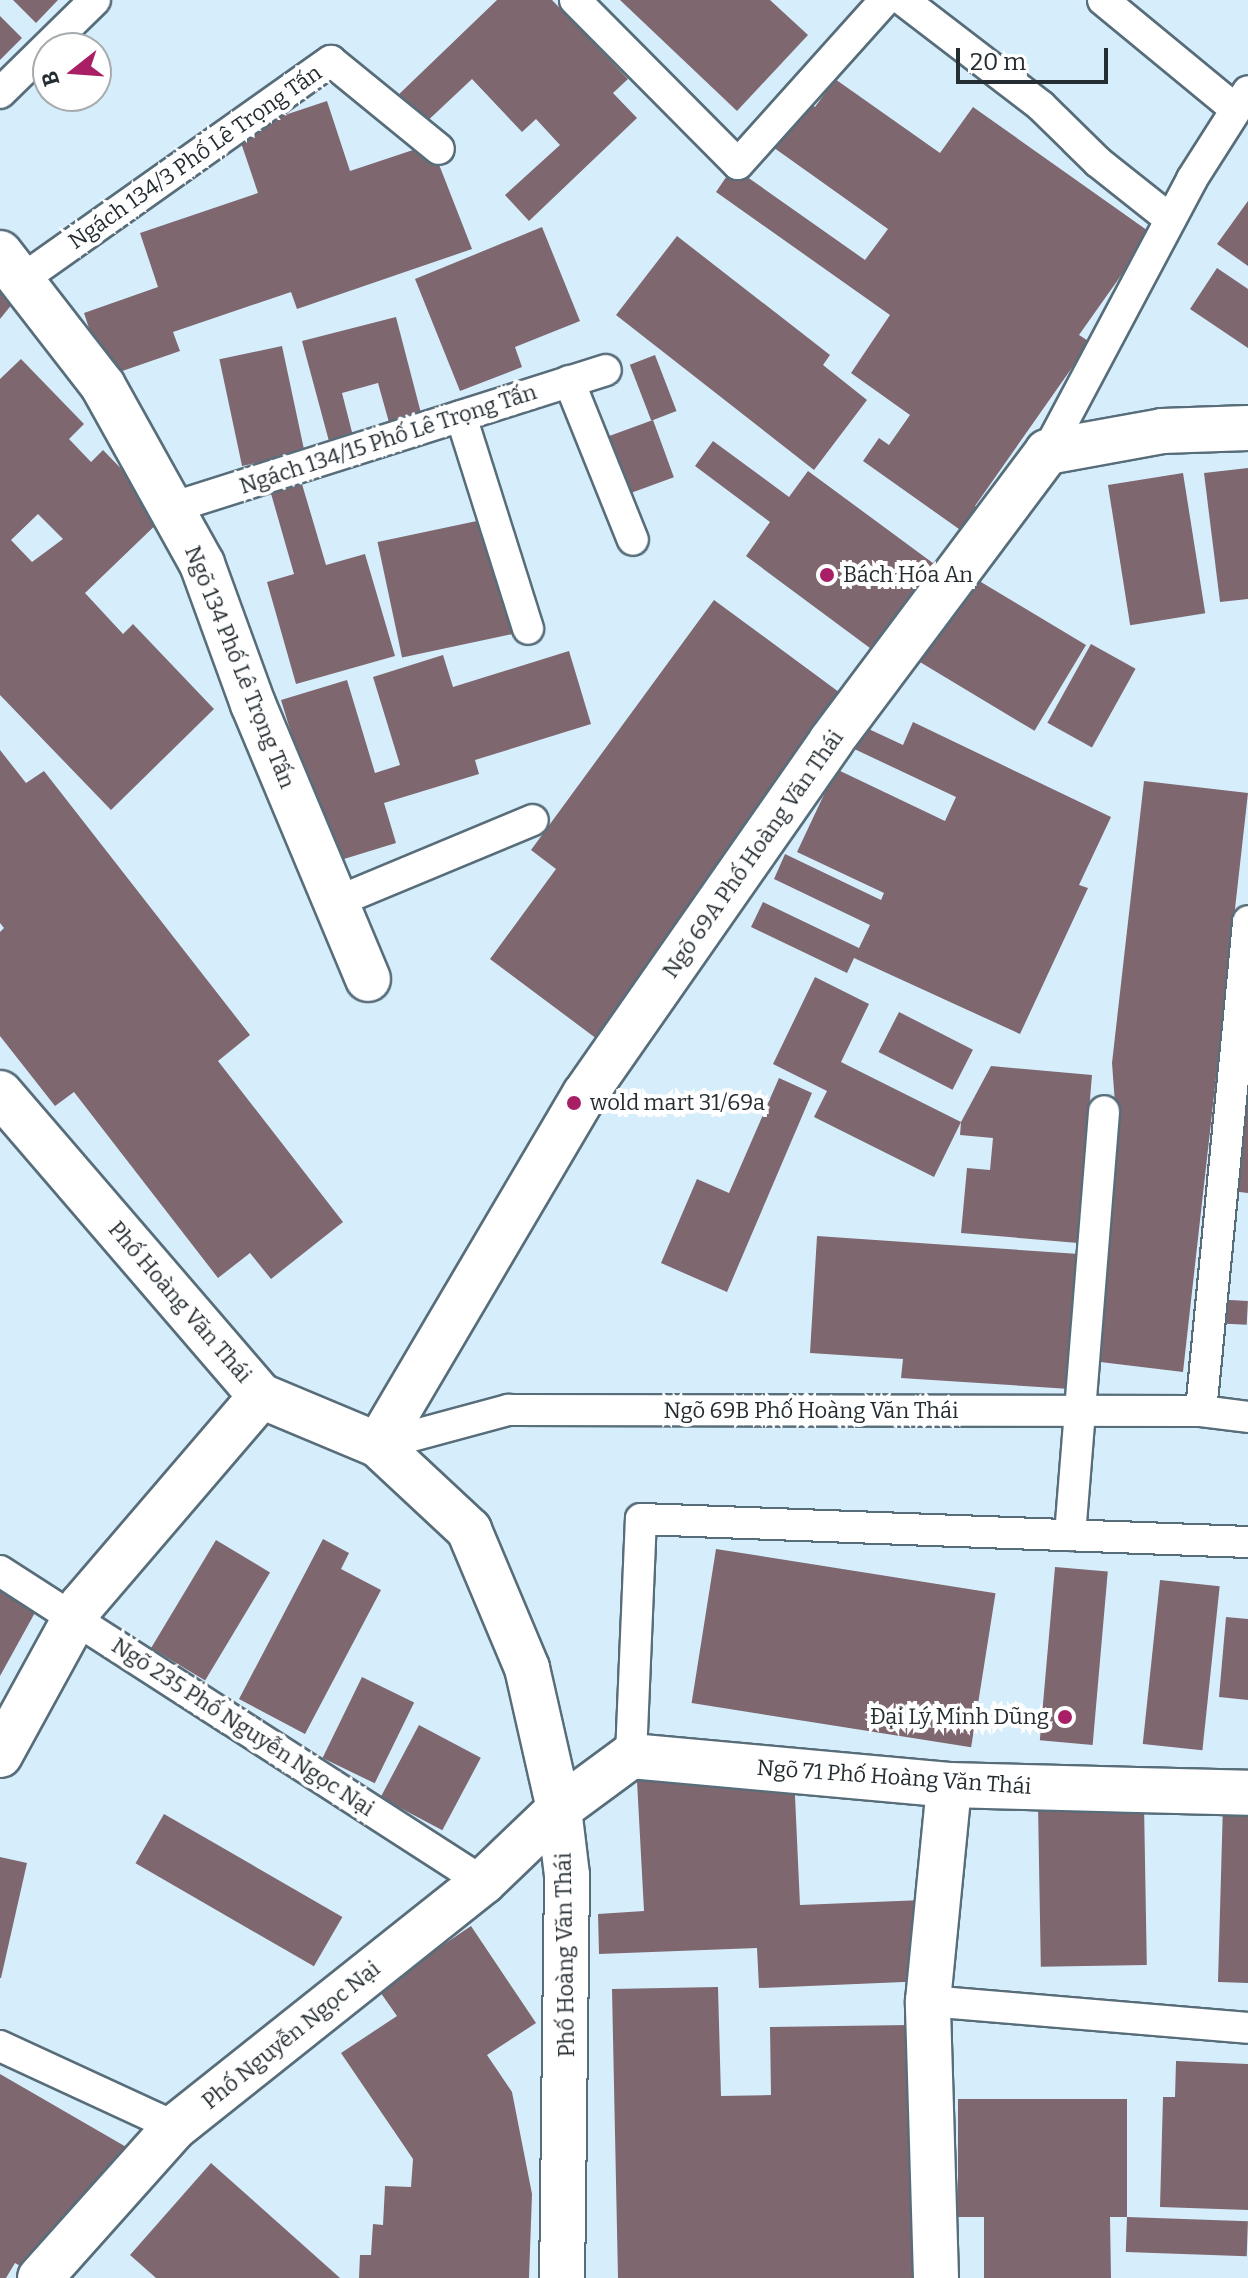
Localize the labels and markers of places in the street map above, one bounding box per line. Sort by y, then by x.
place label: Bách Hóa An [843,562,973,588]
marker: Bách Hóa An [818,566,836,584]
place label: wold mart 31/69a [590,1090,765,1116]
marker: wold mart 31/69a [565,1094,583,1112]
place label: Đại Lý Minh Dũng [870,1704,1049,1730]
marker: Đại Lý Minh Dũng [1056,1708,1074,1726]

